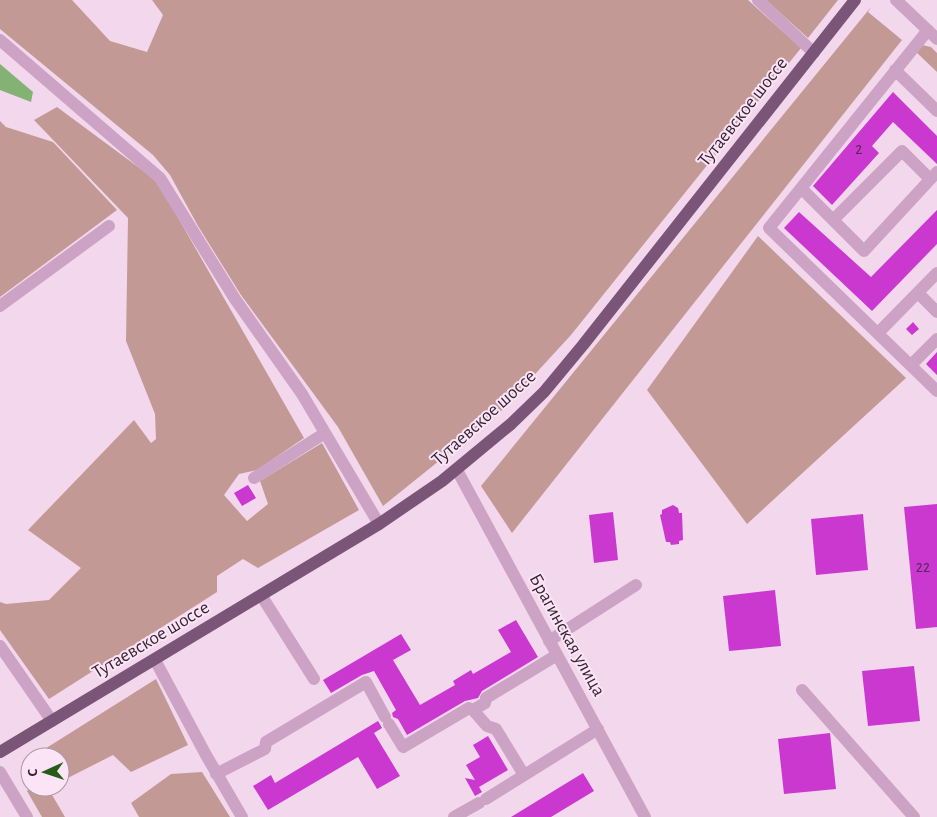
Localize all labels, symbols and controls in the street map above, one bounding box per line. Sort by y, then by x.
street label: Тутаевское шоссе [695,54,791,170]
house number: 2 [855,141,863,157]
street label: Тутаевское шоссе [428,367,540,469]
house number: 22 [916,559,930,575]
street label: Брагинская улица [525,570,609,700]
street label: Тутаевское шоссе [89,598,213,682]
north arrow [20,747,70,797]
text: С [26,768,40,777]

